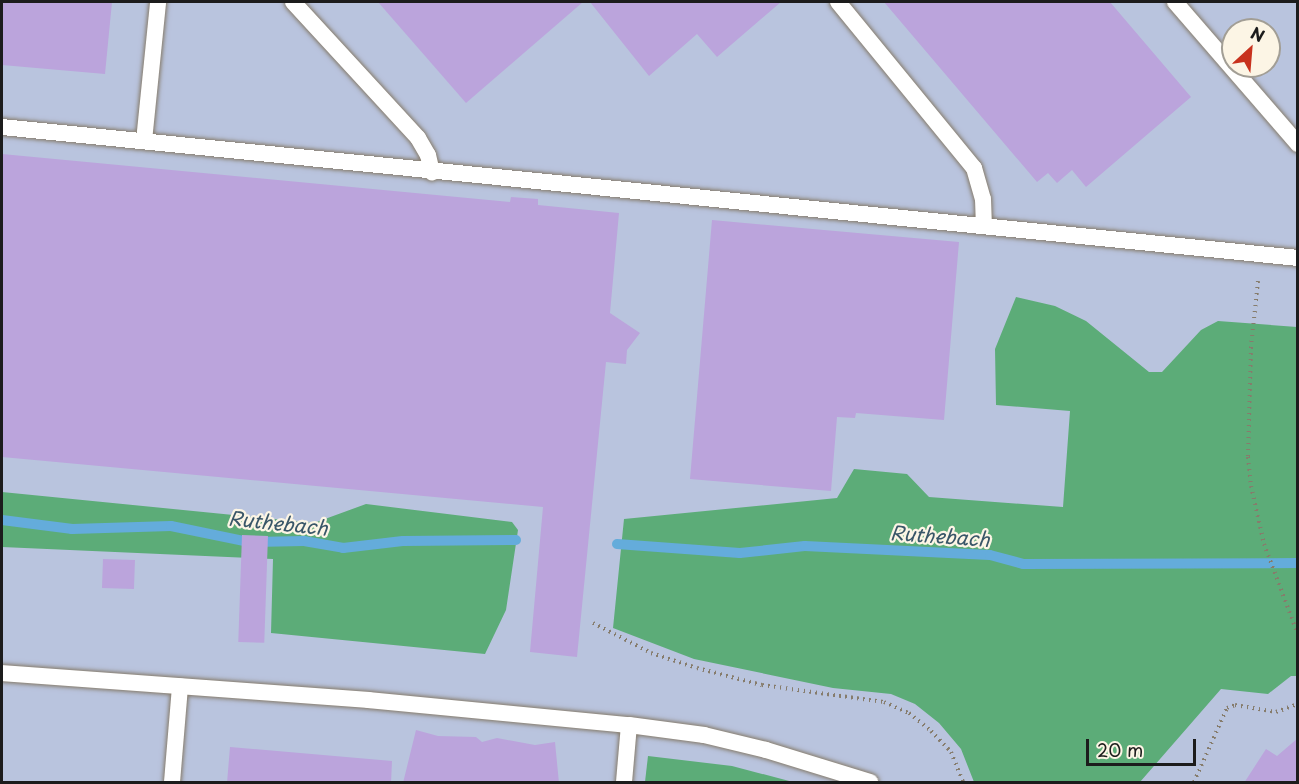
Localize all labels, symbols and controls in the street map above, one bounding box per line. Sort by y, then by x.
north arrow [1221,18,1281,78]
text: N [1247,20,1269,47]
water label: Ruthebach [227,506,329,540]
water label: Ruthebach [890,521,990,551]
scale bar [1089,727,1198,765]
text: 20 m [1097,736,1143,763]

